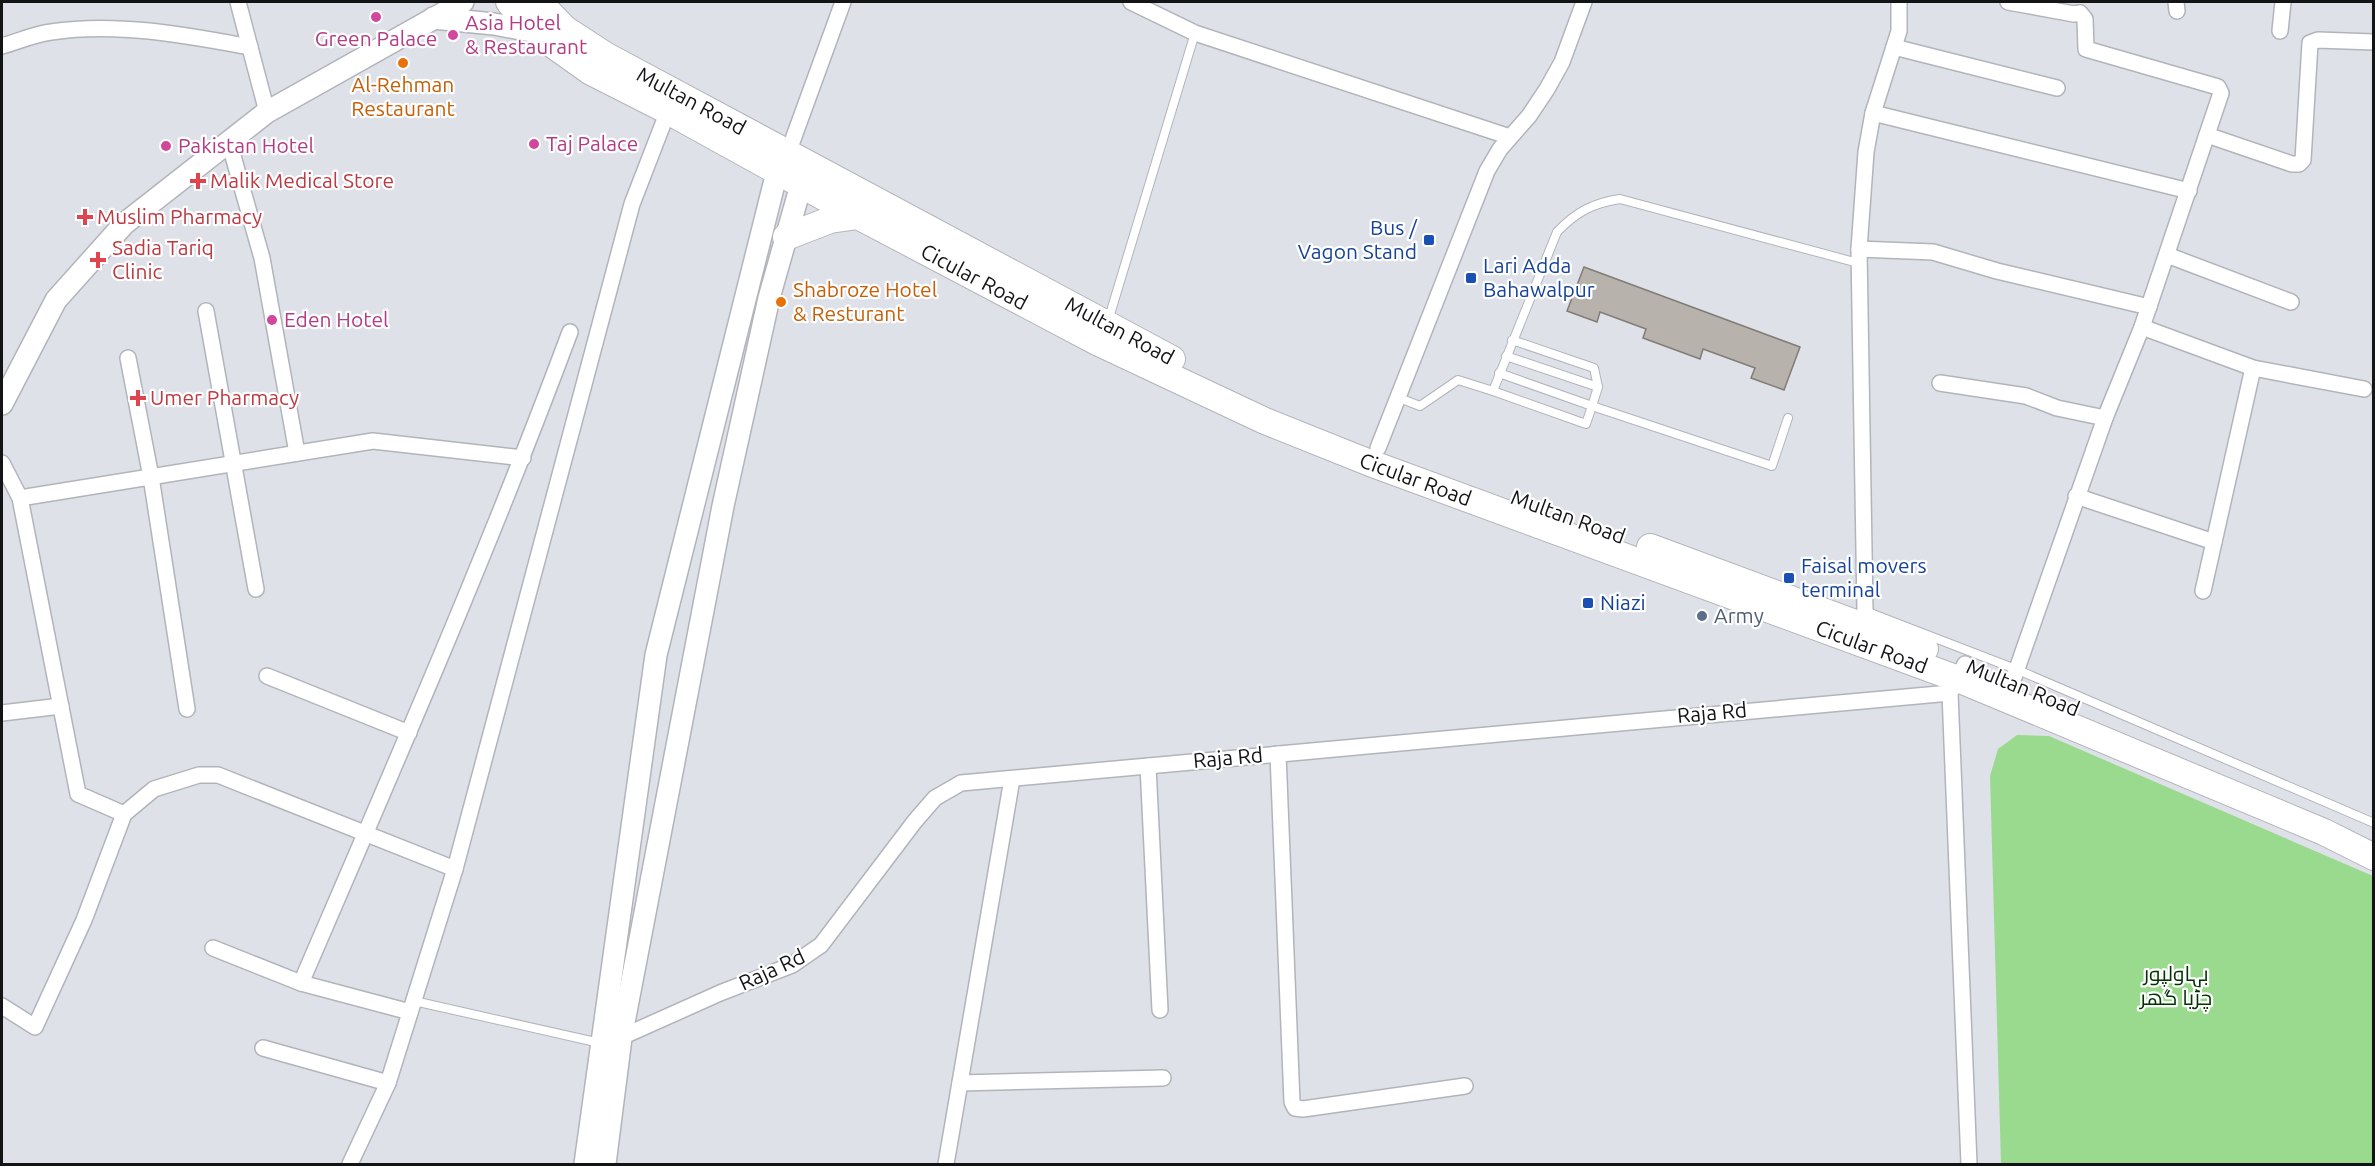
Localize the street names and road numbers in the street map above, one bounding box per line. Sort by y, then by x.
street label: Multan Road [633,61,750,139]
street label: Cicular Road [917,238,1032,314]
street label: Multan Road [1061,291,1179,369]
street label: Cicular Road [1356,447,1475,510]
street label: Multan Road [1508,484,1629,548]
street label: Cicular Road [1813,615,1931,678]
street label: Multan Road [1963,653,2083,721]
street label: Raja Rd [1676,697,1748,727]
street label: Raja Rd [1192,742,1264,772]
street label: Raja Rd [735,943,808,995]

